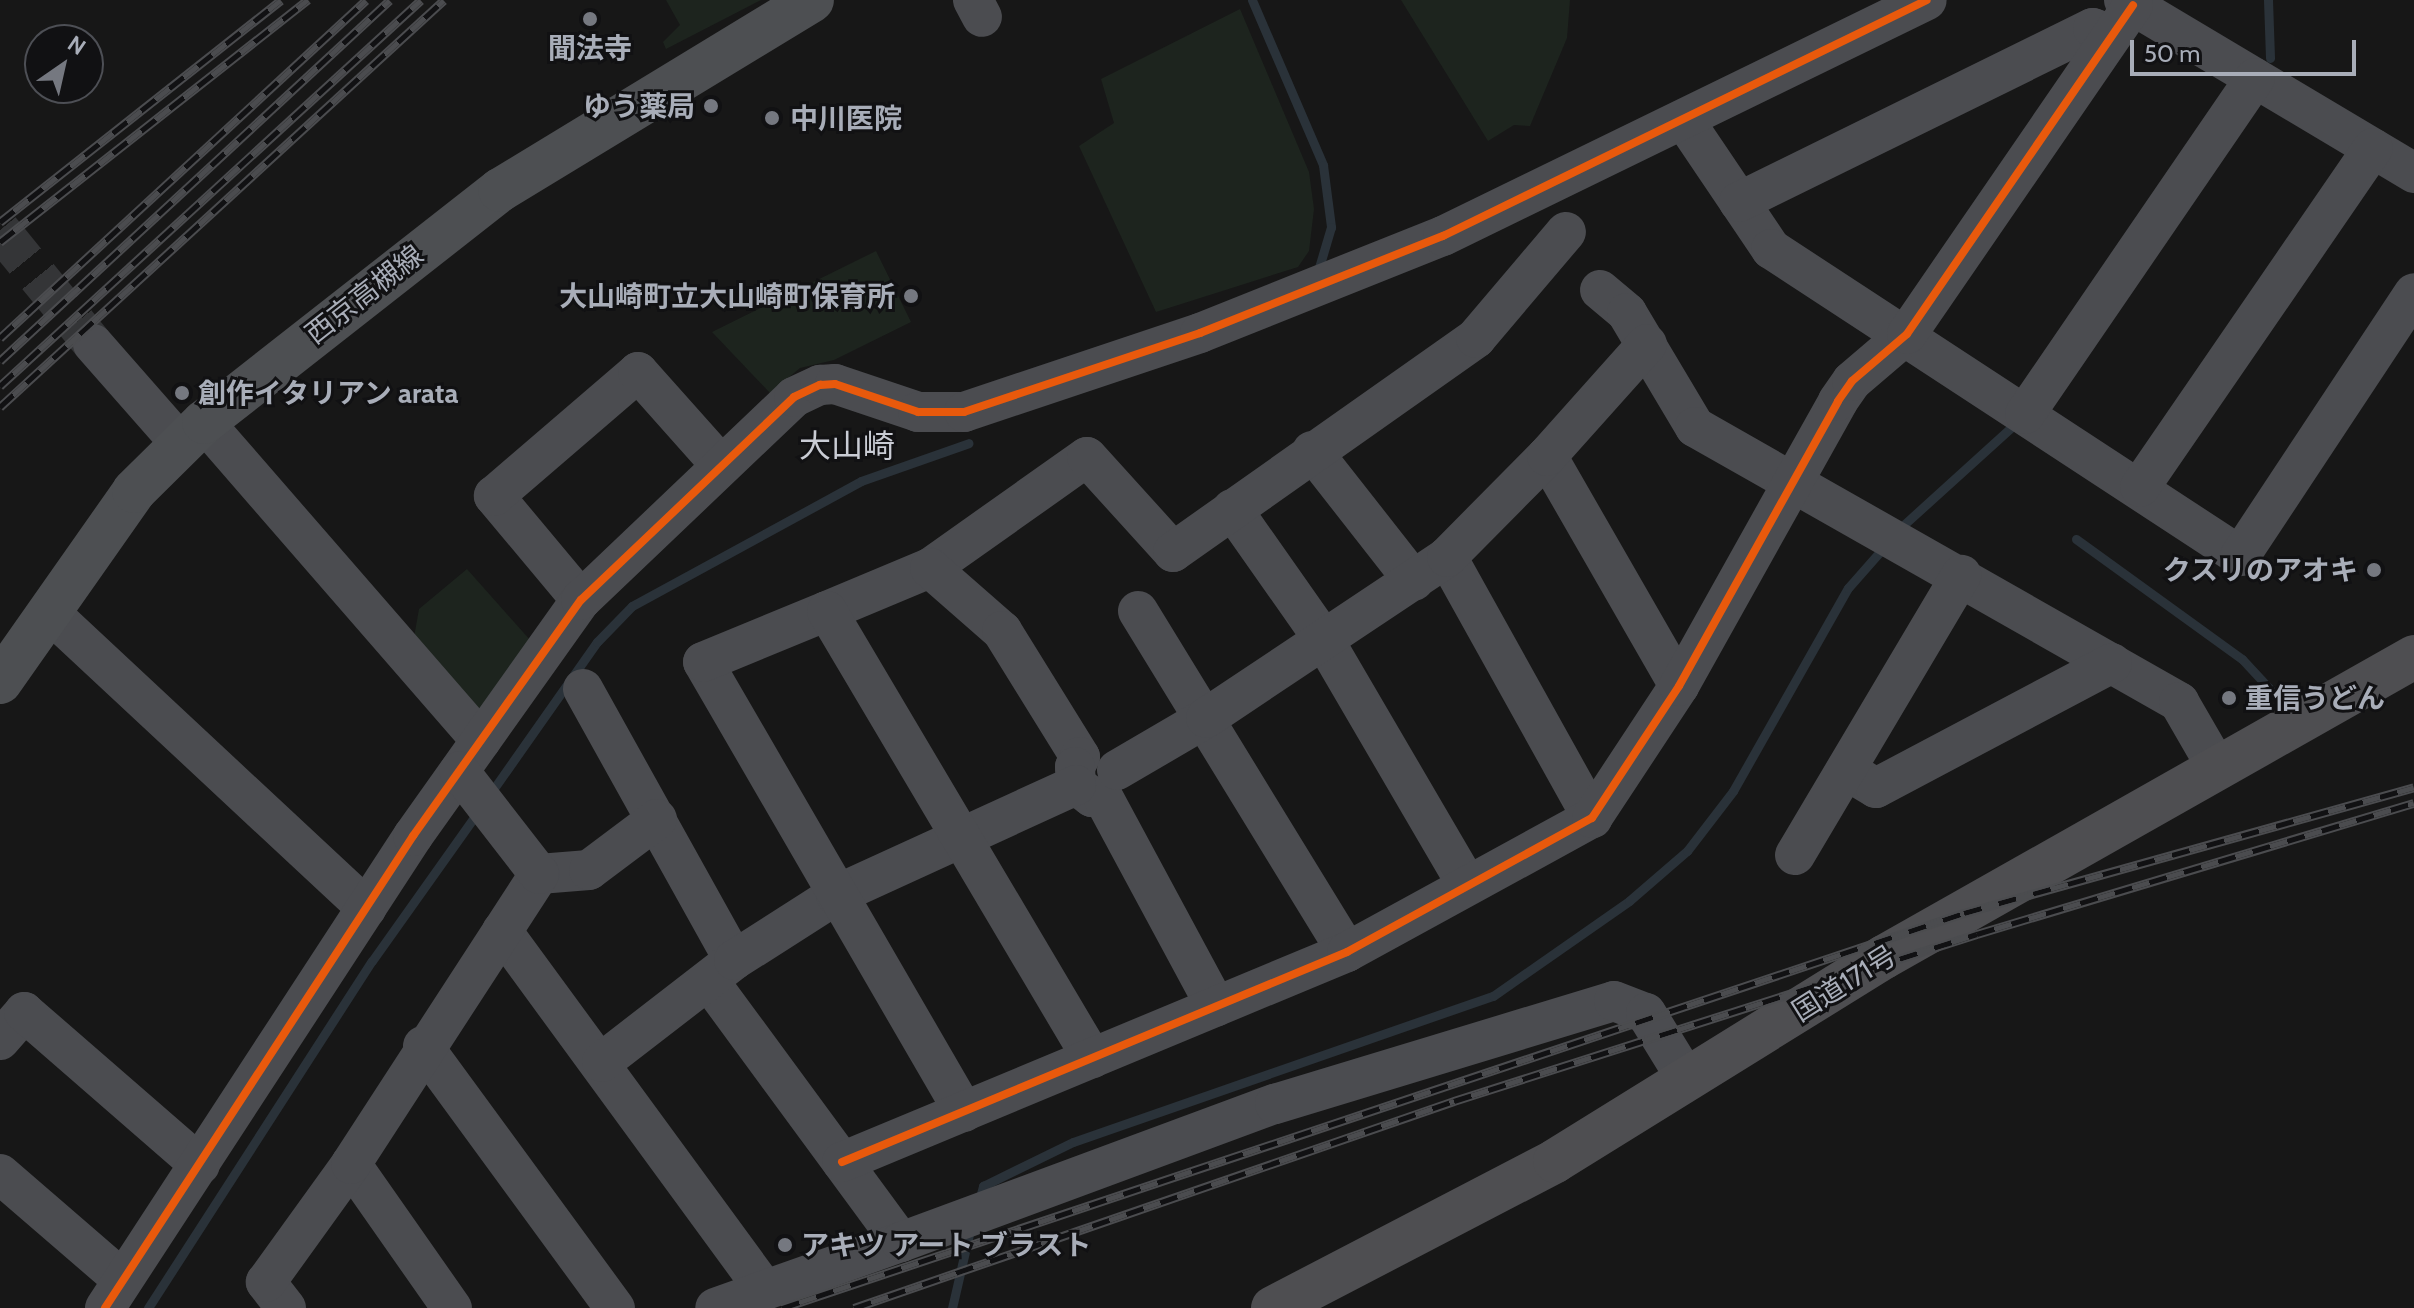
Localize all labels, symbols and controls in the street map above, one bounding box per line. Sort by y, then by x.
marker: 聞法寺 [581,10,599,28]
north arrow [24,24,104,104]
scale bar [2134,24,2360,74]
text: N [63,30,91,61]
place label: 聞法寺 [548,31,632,65]
text: 50 m [2144,39,2200,68]
place label: ゆう薬局 [583,89,695,123]
marker: ゆう薬局 [702,97,720,115]
place label: 中川医院 [790,101,902,135]
marker: 中川医院 [761,107,783,129]
street label: 西京高槻線 [298,238,430,350]
place label: 大山崎町立大山崎町保育所 [559,279,895,313]
marker: 大山崎町立大山崎町保育所 [902,287,920,305]
place label: 創作イタリアン arata [198,376,461,410]
marker: 創作イタリアン arata [173,384,191,402]
district label: 大山崎 [799,427,895,465]
place label: クスリのアオキ [2162,553,2358,587]
marker: クスリのアオキ [2365,561,2383,579]
place label: 重信うどん [2245,681,2385,715]
marker: 重信うどん [2220,689,2238,707]
street label: 国道171号 [1786,938,1902,1028]
place label: アキツ アート ブラスト [801,1228,1092,1262]
marker: アキツ アート ブラスト [776,1236,794,1254]

